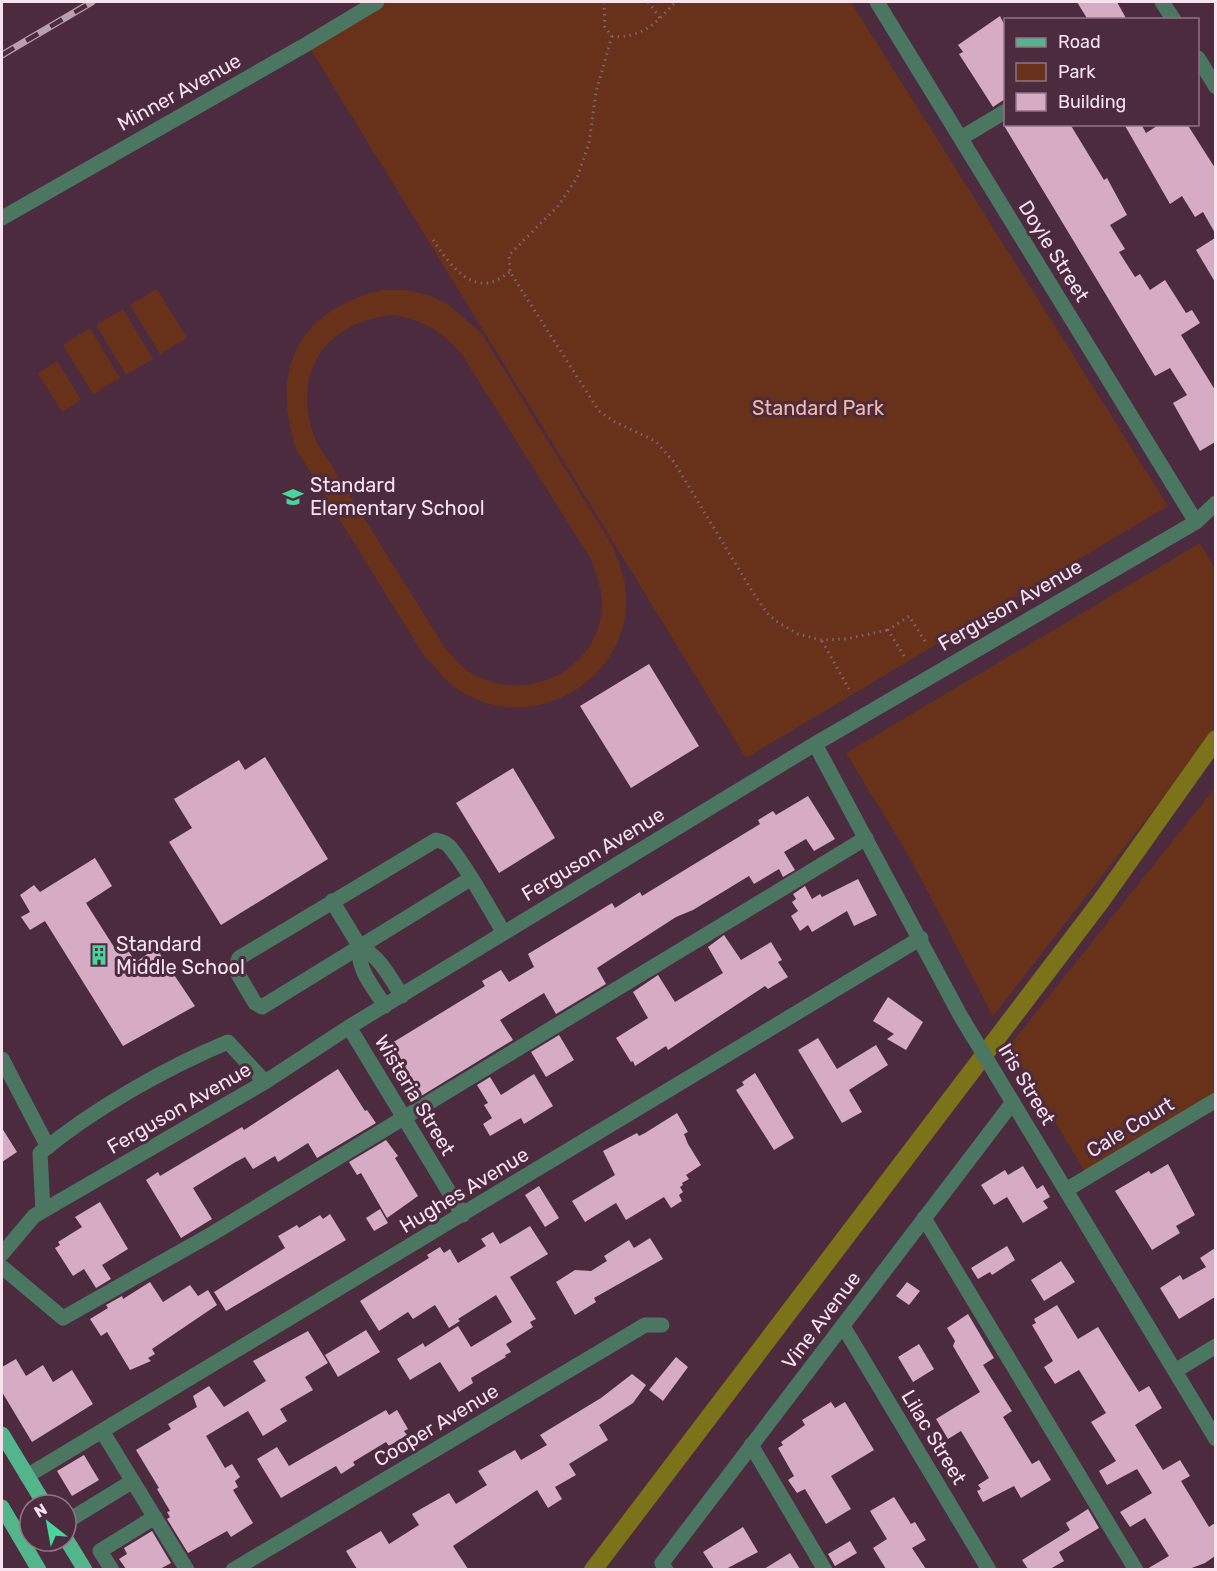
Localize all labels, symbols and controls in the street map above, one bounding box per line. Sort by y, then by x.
legend [1004,18,1199,126]
text: Road [1058,31,1101,53]
street label: Minner Avenue [113,48,245,136]
text: Park [1058,61,1096,83]
text: Building [1058,91,1126,113]
street label: Doyle Street [1013,196,1095,306]
park label: Standard Park [752,396,885,420]
place label: Standard Elementary School [310,473,485,520]
school or university icon: Standard Elementary School [281,485,305,509]
street label: Ferguson Avenue [934,554,1086,656]
street label: Ferguson Avenue [517,802,669,906]
place label: Standard Middle School [116,932,245,979]
building icon: Standard Middle School [87,943,111,967]
street label: Wisteria Street [370,1030,460,1160]
street label: Iris Street [993,1039,1061,1129]
street label: Ferguson Avenue [103,1057,255,1159]
street label: Cale Court [1082,1091,1178,1162]
street label: Hughes Avenue [395,1142,533,1238]
street label: Vine Avenue [777,1267,865,1373]
street label: Cooper Avenue [369,1378,503,1472]
street label: Lilac Street [896,1385,972,1489]
north arrow [18,1493,78,1553]
text: N [31,1499,50,1522]

